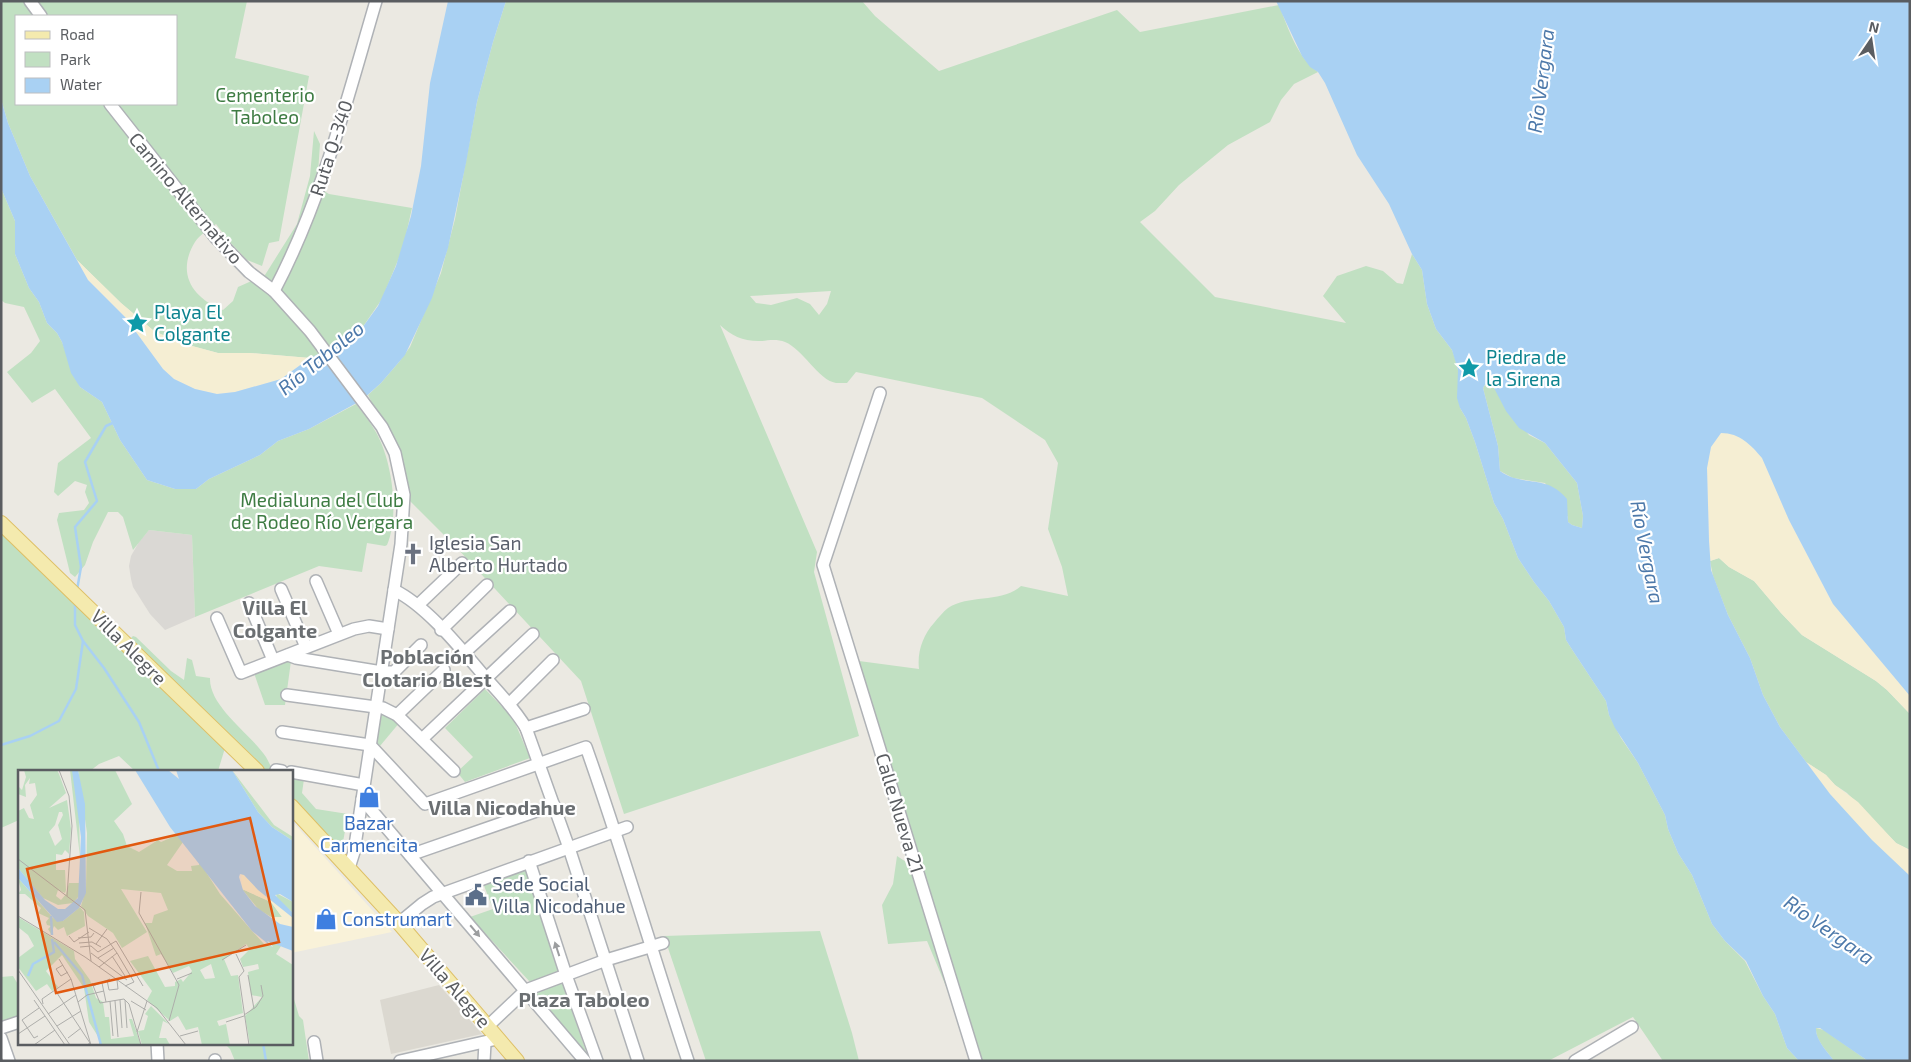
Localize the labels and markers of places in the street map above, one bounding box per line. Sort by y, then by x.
place label: Playa El Colgante [154,300,231,345]
place icon: Playa El Colgante [124,310,150,336]
place label: Piedra de la Sirena [1486,345,1566,390]
place icon: Piedra de la Sirena [1456,355,1482,381]
place label: Iglesia San Alberto Hurtado [429,531,568,576]
church icon: Iglesia San Alberto Hurtado [400,541,426,567]
shop icon: Bazar Carmencita [356,784,382,810]
place label: Bazar Carmencita [320,811,418,856]
place label: Sede Social Villa Nicodahue [492,872,626,917]
public building icon: Sede Social Villa Nicodahue [463,882,489,908]
shop icon: Construmart [313,906,339,932]
place label: Construmart [342,907,452,930]

